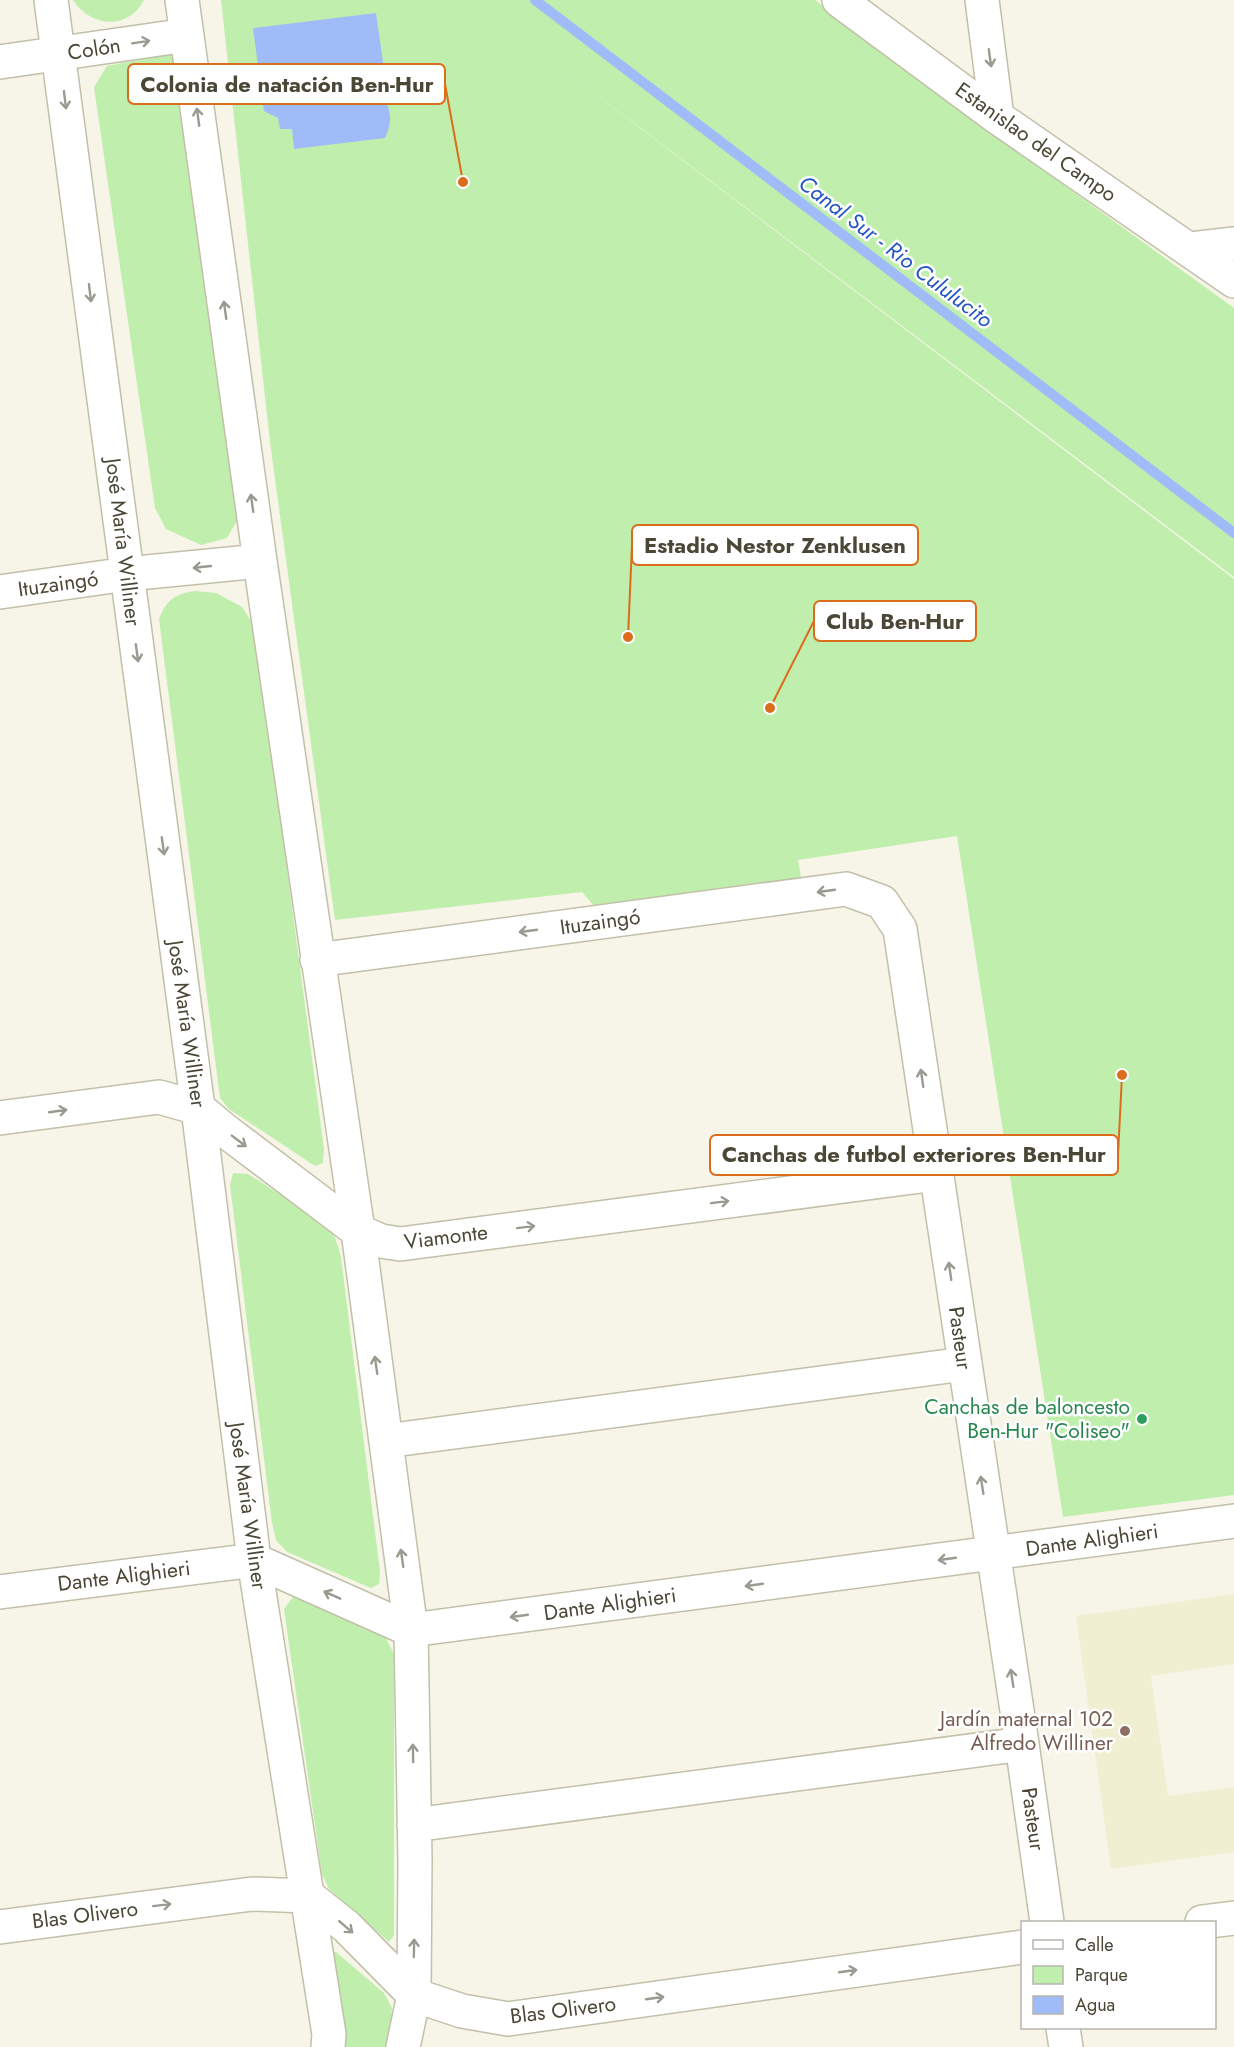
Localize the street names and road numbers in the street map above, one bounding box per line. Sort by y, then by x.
street label: Colón [65,30,123,68]
street label: Estanislao del Campo [949,75,1123,209]
street label: José María Williner [97,453,148,628]
street label: Ituzaingó [16,564,100,604]
street label: Ituzaingó [558,902,642,942]
street label: José María Williner [160,935,214,1110]
street label: Viamonte [402,1217,490,1257]
street label: Pasteur [941,1304,979,1372]
street label: José María Williner [221,1417,275,1592]
street label: Dante Alighieri [1024,1516,1160,1564]
street label: Dante Alighieri [56,1553,192,1599]
street label: Dante Alighieri [542,1580,678,1628]
street label: Pasteur [1014,1785,1052,1853]
street label: Blas Olivero [30,1894,140,1936]
street label: Blas Olivero [508,1989,618,2031]

